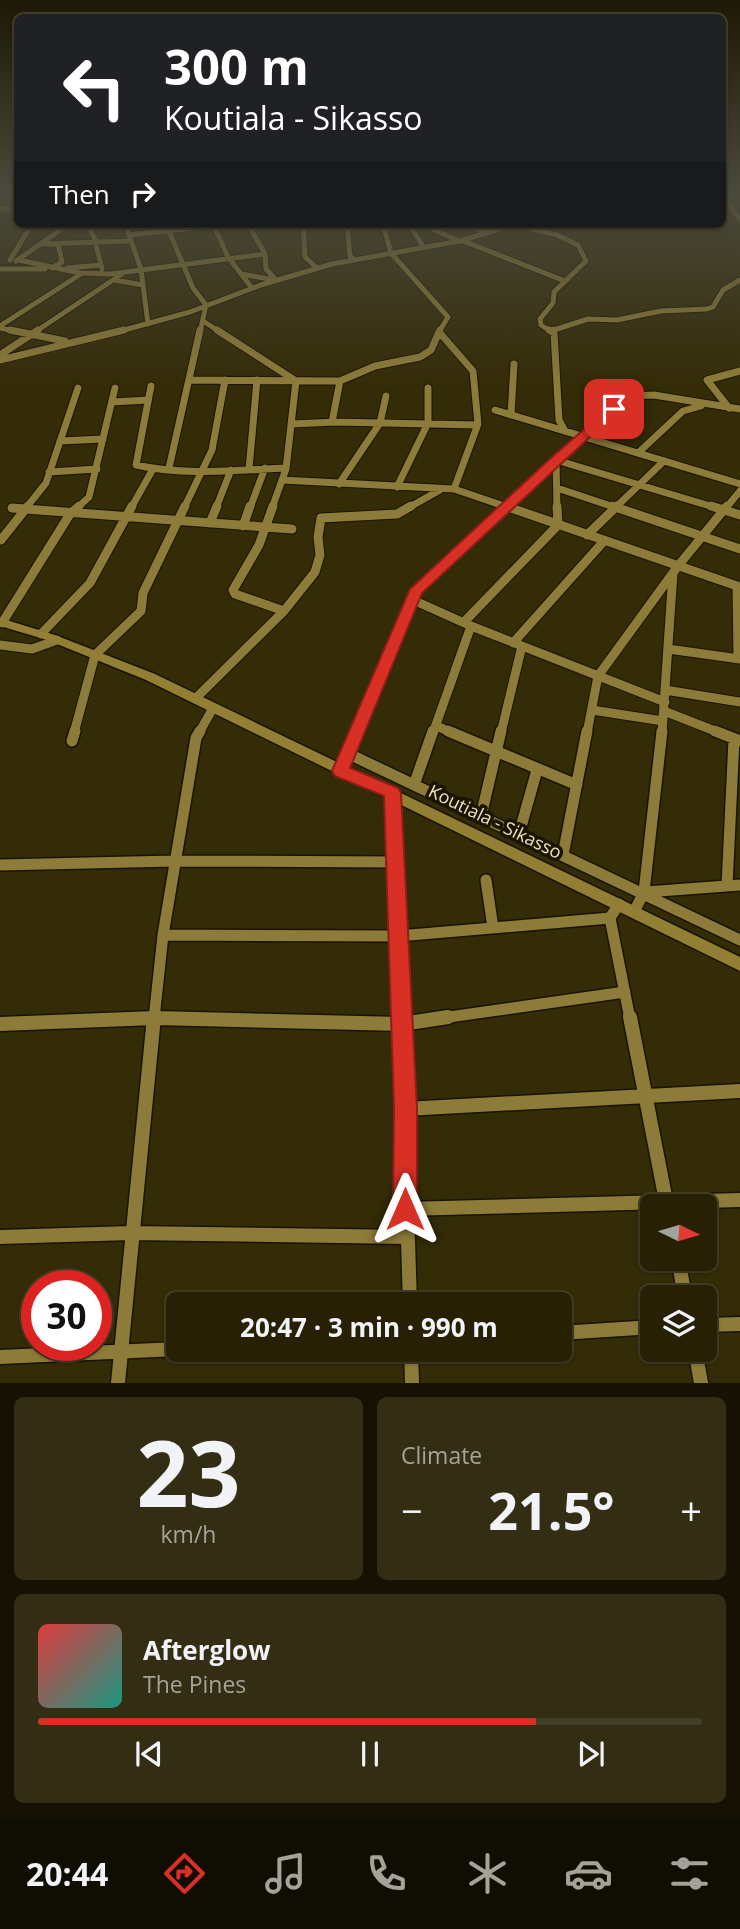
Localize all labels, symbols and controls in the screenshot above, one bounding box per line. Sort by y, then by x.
text: 300 m [164,33,309,99]
icon: left [49,42,140,133]
text: Koutiala - Sikasso [164,96,422,139]
icon: right [124,175,162,213]
text: Then [49,176,110,212]
pin [584,379,644,439]
icon: arrive [595,390,633,428]
street label: Koutiala - Sikasso [425,778,566,864]
position arrow [368,1172,442,1246]
north arrow [640,1194,718,1270]
map controls [640,1194,717,1362]
speed limit sign: 30 [21,1270,112,1361]
button: layers [640,1285,717,1362]
text: 20:47 · 3 min · 990 m [240,1309,498,1345]
text: 23 [136,1410,241,1534]
text: Climate [401,1439,482,1471]
text: 21.5° [488,1474,615,1545]
text: − [401,1484,423,1536]
text: + [680,1484,702,1536]
text: km/h [161,1518,216,1550]
text: Afterglow [143,1632,270,1668]
text: The Pines [143,1668,246,1700]
icon: previous [130,1735,168,1773]
icon: pause [351,1735,389,1773]
icon: next [572,1735,610,1773]
icon: directions [160,1849,209,1898]
icon: music [261,1849,310,1898]
icon: phone [362,1849,411,1898]
icon: climate [463,1849,512,1898]
icon: car [564,1849,613,1898]
icon: filters [665,1849,714,1898]
text: 20:44 [26,1852,108,1895]

